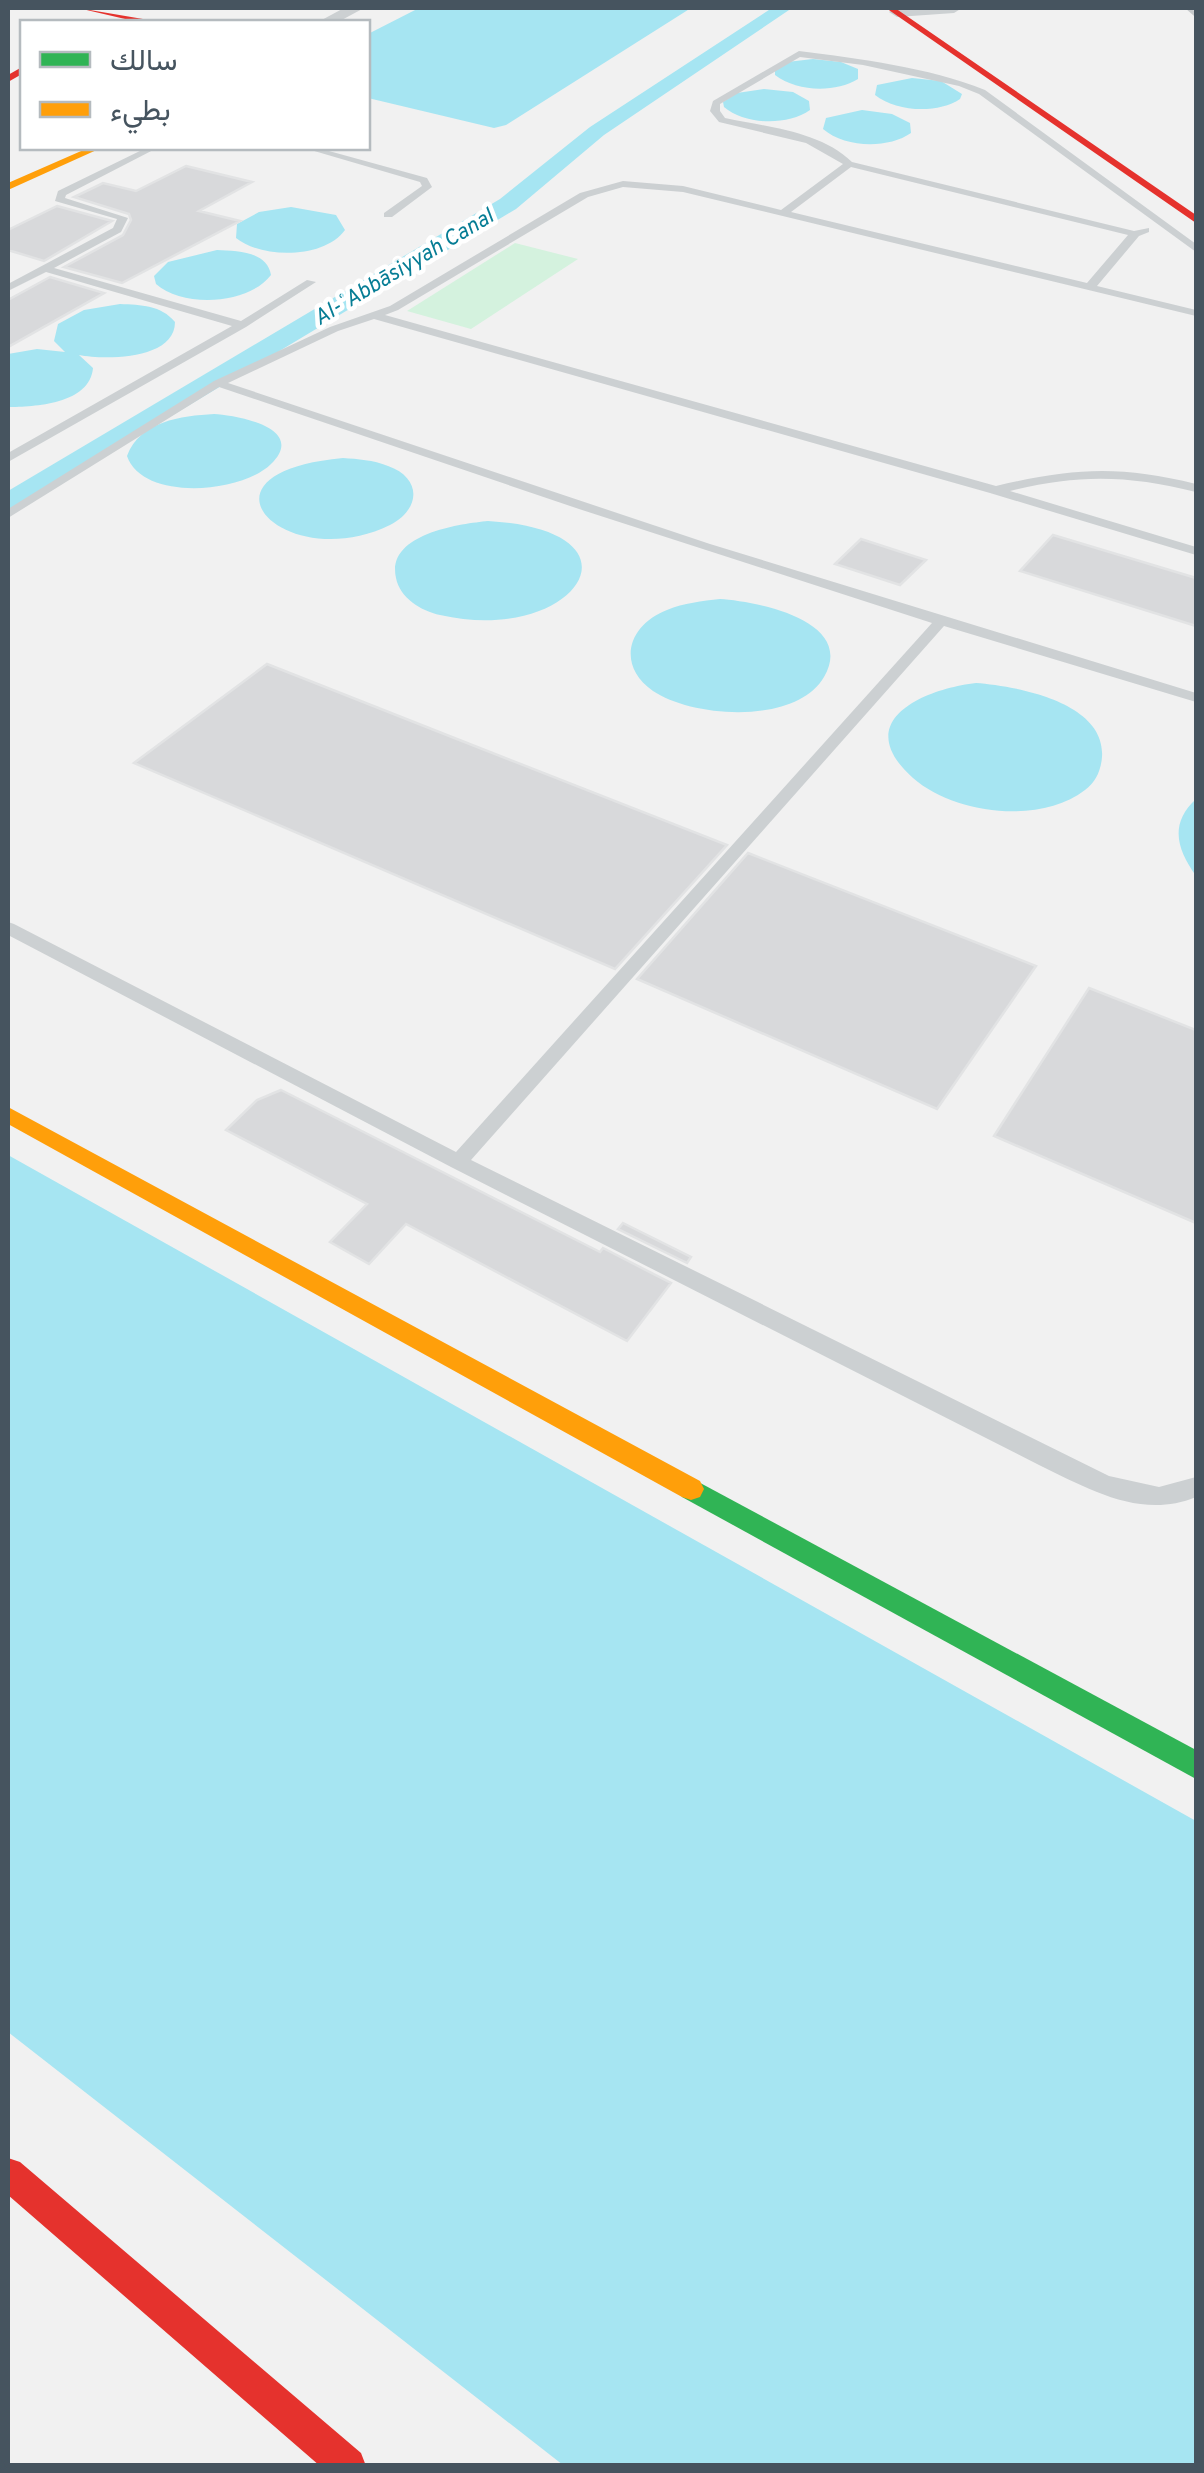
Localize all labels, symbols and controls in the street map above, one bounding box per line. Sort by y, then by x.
legend [20,20,370,150]
text: سالك [110,44,177,81]
text: بطيء [110,94,171,134]
water label: Al-ʿAbbāsiyyah Canal [309,203,500,333]

